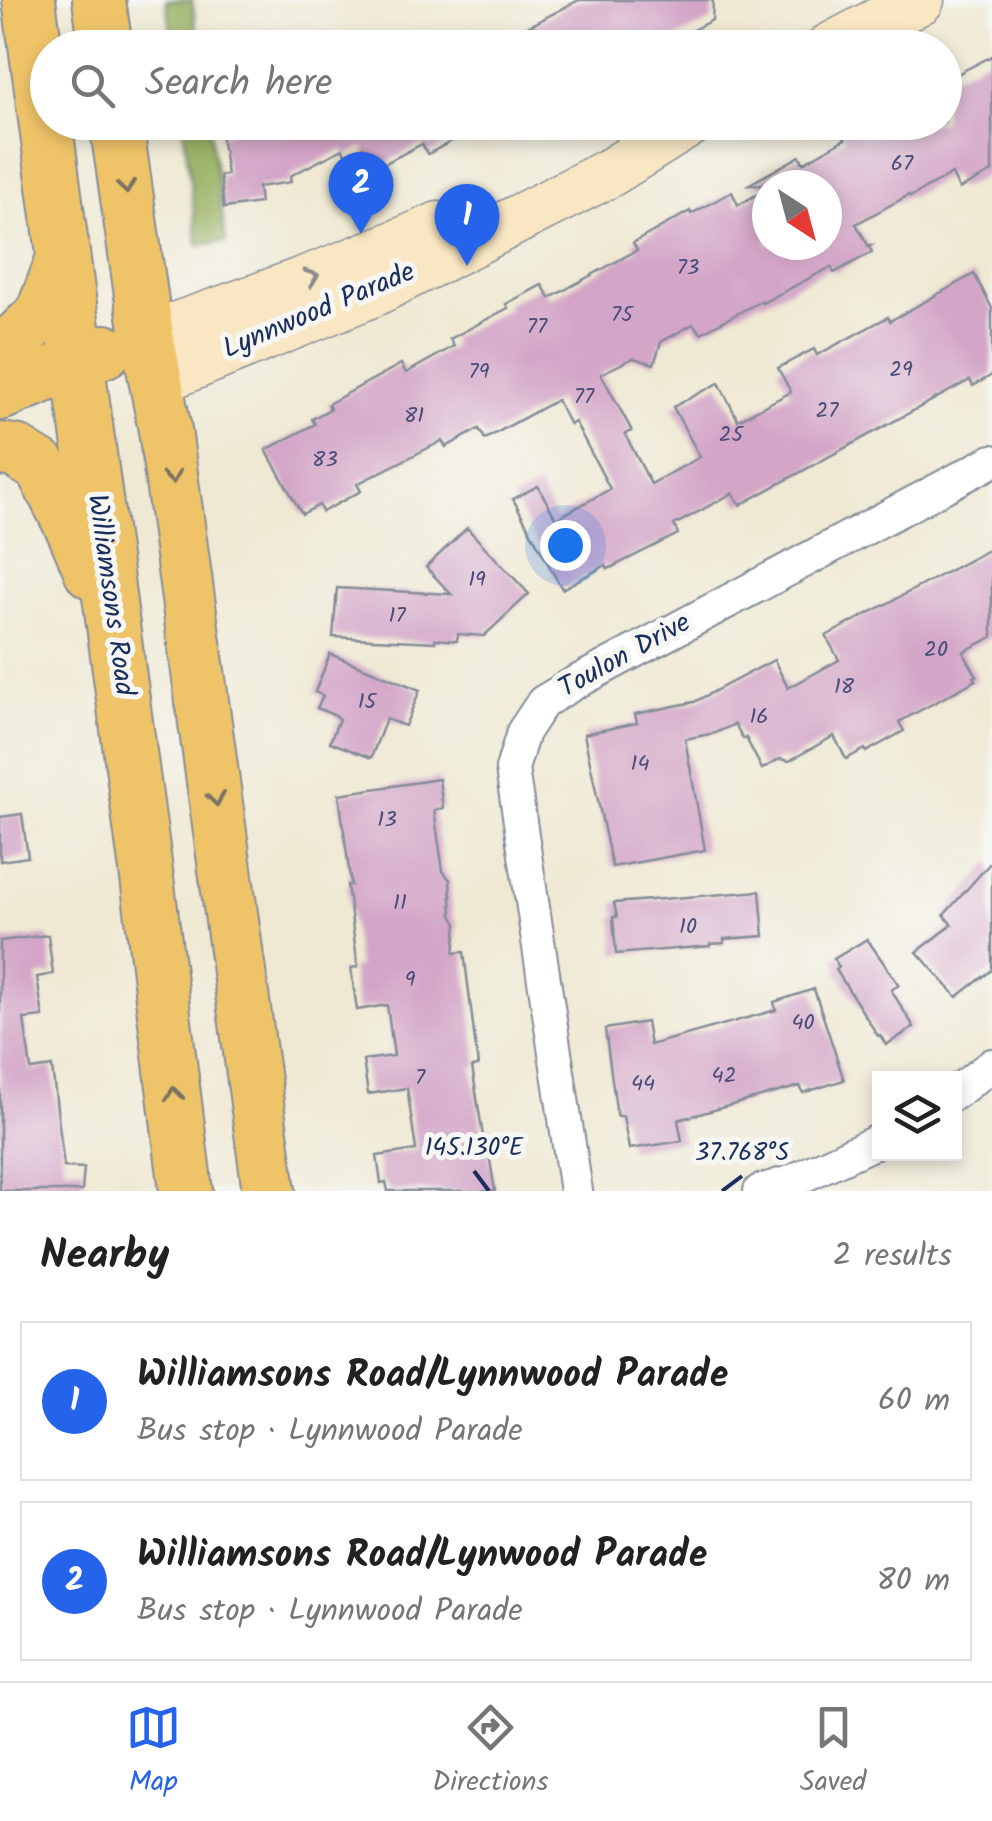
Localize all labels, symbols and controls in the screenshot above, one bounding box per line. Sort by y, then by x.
search box [30,30,962,140]
text: Search here [145,55,332,115]
icon: search [65,58,120,113]
house number: 67 [891,147,914,182]
pin: 2 [328,152,394,234]
north arrow [752,170,842,260]
one-way arrow [114,179,135,196]
pin: 1 [434,184,500,266]
street label: Lynnwood Parade [216,250,423,372]
house number: 73 [677,251,699,286]
one-way arrow [302,268,319,289]
house number: 75 [611,298,634,333]
house number: 77 [527,310,548,345]
house number: 29 [889,353,913,388]
house number: 79 [469,355,490,390]
house number: 77 [574,380,595,415]
house number: 27 [816,394,839,429]
house number: 81 [404,399,424,434]
house number: 25 [719,418,744,453]
house number: 83 [312,443,338,478]
one-way arrow [161,469,182,485]
street label: Williamsons Road [74,491,147,700]
your location [540,520,591,571]
house number: 19 [468,563,486,598]
house number: 17 [388,599,406,634]
street label: Toulon Drive [551,601,700,711]
house number: 20 [924,633,948,668]
house number: 18 [834,670,855,705]
house number: 15 [358,685,378,720]
house number: 16 [749,700,769,735]
house number: 14 [630,747,650,782]
one-way arrow [204,791,225,807]
house number: 13 [377,803,397,838]
house number: 11 [393,886,407,921]
house number: 10 [679,910,697,945]
house number: 9 [405,963,416,998]
house number: 40 [791,1006,815,1041]
house number: 42 [712,1059,736,1094]
house number: 7 [415,1061,426,1096]
house number: 44 [631,1067,655,1102]
map controls [872,1071,962,1161]
button: layers [872,1071,962,1161]
one-way arrow [164,1086,185,1102]
text: 145.130°E [425,1128,525,1168]
text: 37.768°S [695,1133,789,1173]
text: Nearby [40,1223,169,1290]
text: 2 results [833,1231,952,1282]
text: Williamsons Road/Lynnwood Parade [137,1346,728,1406]
text: 1 [70,1376,79,1427]
text: 60 m [878,1376,950,1427]
text: Bus stop · Lynnwood Parade [137,1406,523,1457]
text: Williamsons Road/Lynwood Parade [137,1526,707,1586]
text: 2 [65,1556,84,1607]
text: 80 m [876,1556,950,1607]
text: Bus stop · Lynnwood Parade [137,1586,523,1637]
tab: Map [126,1700,181,1805]
tab: Directions [432,1700,548,1805]
tab: Saved [800,1700,866,1805]

